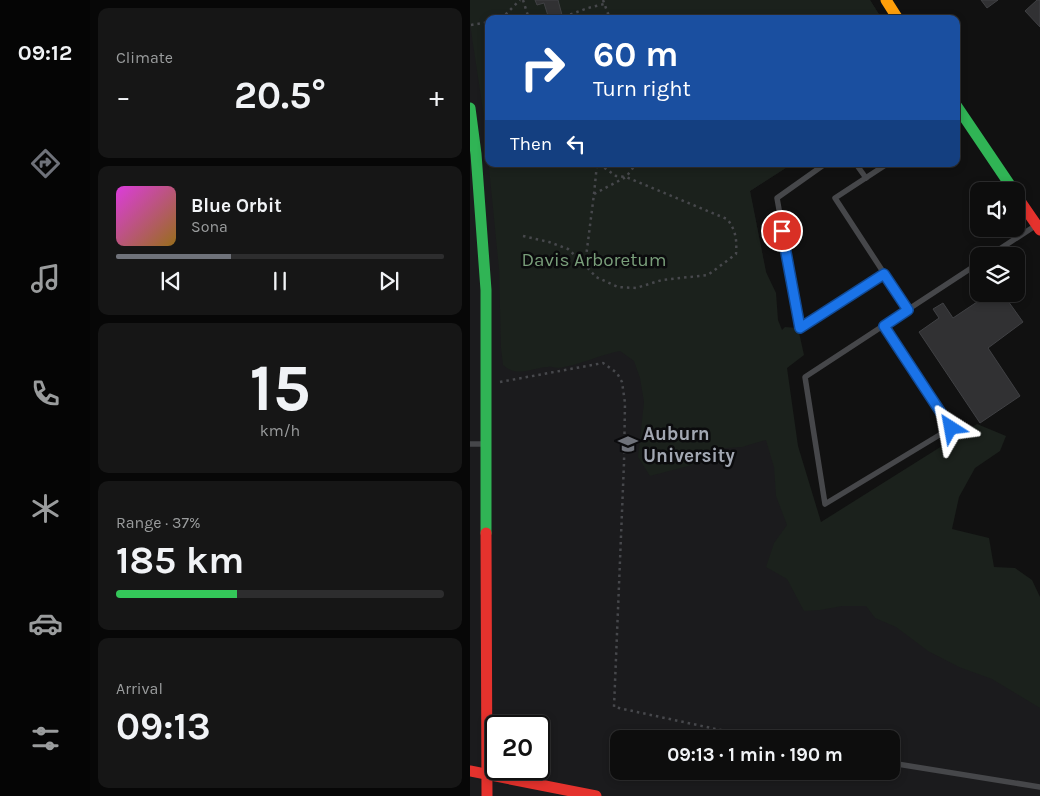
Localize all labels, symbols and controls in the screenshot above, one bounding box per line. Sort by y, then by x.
text: 60 m [593,34,678,75]
icon: right [510,35,575,100]
text: 09:12 [18,40,72,66]
text: Climate [116,48,173,67]
text: 20.5° [234,73,326,118]
text: Turn right [593,76,691,102]
text: − [116,80,131,113]
text: + [429,80,444,113]
icon: left [562,130,590,158]
text: Then [510,133,552,155]
icon: directions [28,146,63,181]
map controls [970,182,1025,302]
button: sound [970,182,1025,237]
text: Blue Orbit [191,195,282,217]
pin [761,210,803,252]
text: Sona [191,217,228,236]
icon: arrive [768,217,796,245]
button: layers [970,247,1025,302]
park label: Davis Arboretum [521,249,667,271]
icon: music [28,261,63,296]
icon: previous [157,267,185,295]
icon: pause [266,267,294,295]
icon: next [375,267,403,295]
text: 15 [249,350,311,426]
icon: phone [28,376,63,411]
position arrow [924,401,976,453]
text: km/h [260,421,300,440]
place label: Auburn University [643,423,735,467]
school or university icon: Auburn University [617,433,639,455]
icon: climate [28,491,63,526]
text: Range · 37% [116,513,201,532]
text: 185 km [116,538,244,583]
icon: car [28,606,63,641]
text: Arrival [116,679,163,698]
text: 09:13 [116,704,211,749]
speed limit sign: 20 [485,715,550,780]
icon: filters [28,721,63,756]
text: 09:13 · 1 min · 190 m [667,744,843,766]

